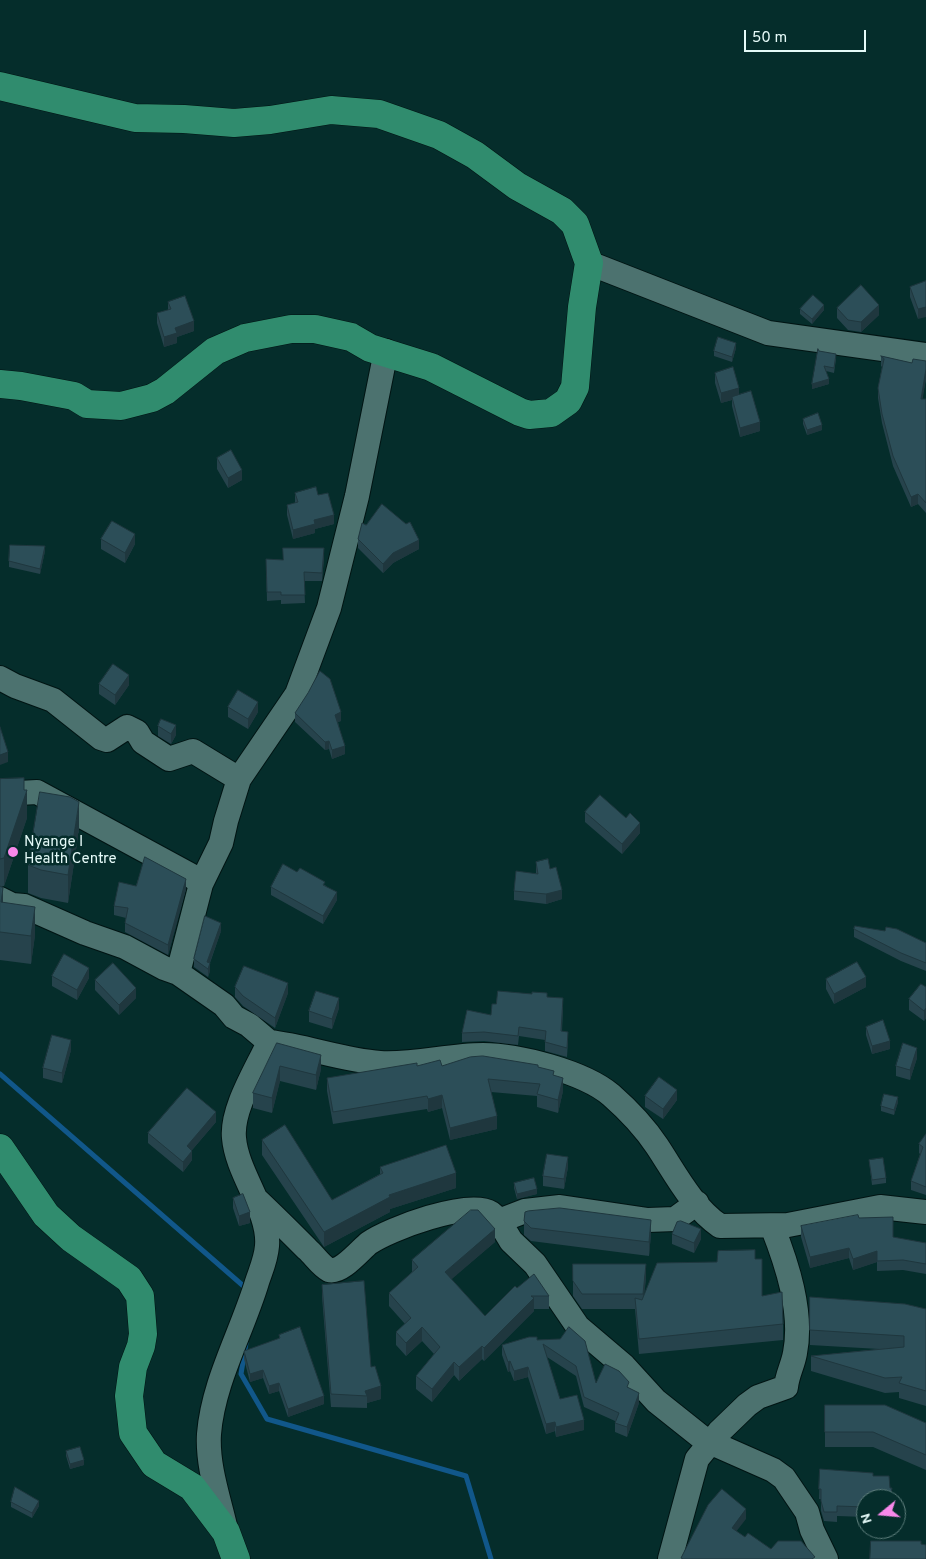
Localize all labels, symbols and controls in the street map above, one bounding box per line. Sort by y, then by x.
scale bar [746,20,868,52]
text: 50 m [752,29,787,48]
place label: Nyange I Health Centre [24,834,117,869]
marker: Nyange I Health Centre [6,845,20,859]
north arrow [856,1489,906,1539]
text: N [858,1511,877,1526]

